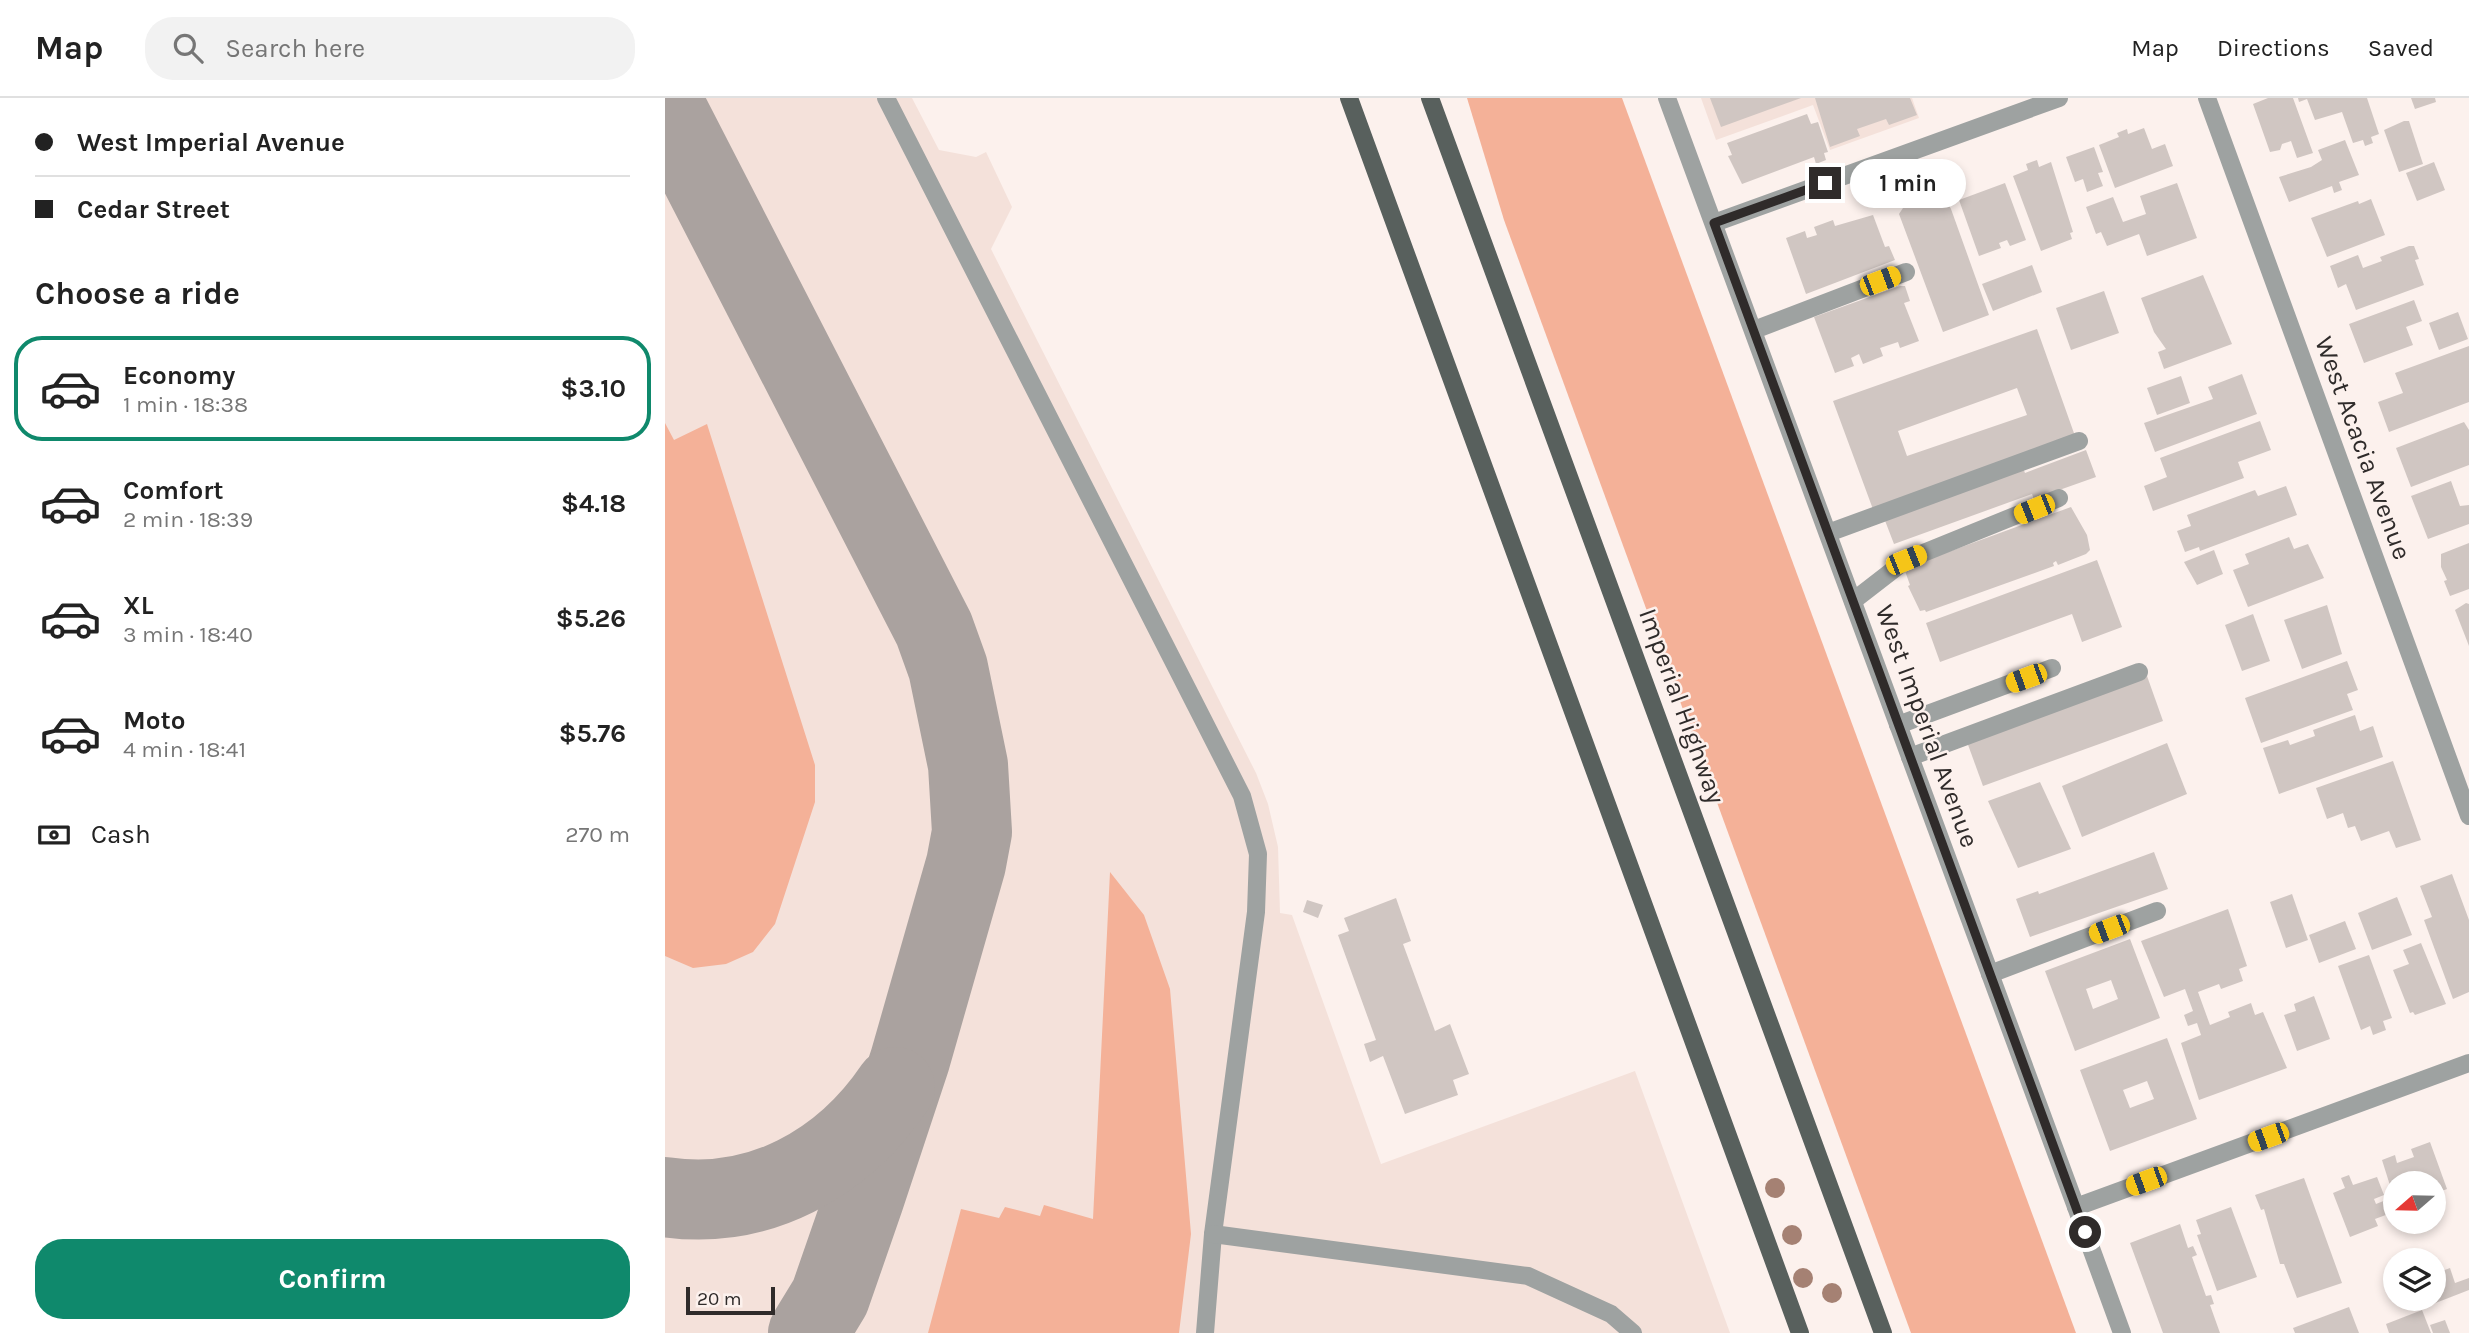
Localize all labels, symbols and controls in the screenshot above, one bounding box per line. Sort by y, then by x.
search box [145,17,635,80]
text: Map [35,29,103,67]
icon: search [169,29,207,67]
text: Search here [225,33,365,64]
text: Map [2131,34,2179,62]
text: Directions [2217,34,2330,62]
text: Saved [2368,34,2434,62]
text: West Imperial Avenue [77,127,345,158]
callout: 1 min [1849,158,1965,208]
route end [1809,167,1841,199]
text: 1 min [1879,170,1937,197]
text: Cedar Street [77,194,230,225]
car [1857,264,1904,298]
text: Choose a ride [35,275,240,312]
street label: West Acacia Avenue [2308,332,2418,564]
icon: car [39,357,102,420]
text: Economy [123,360,235,391]
text: $3.10 [561,373,626,404]
text: 1 min · 18:38 [123,391,248,418]
icon: car [39,472,102,535]
text: Comfort [123,475,224,506]
text: $4.18 [561,488,626,519]
car [2011,491,2058,527]
text: 2 min · 18:39 [123,506,253,533]
car [1883,542,1930,578]
icon: car [39,587,102,650]
text: XL [123,590,154,621]
street label: West Imperial Avenue [1869,600,1985,852]
text: $5.26 [556,603,626,634]
street label: Imperial Highway [1632,604,1732,808]
text: 3 min · 18:40 [123,621,253,648]
car [2003,661,2050,695]
icon: car [39,702,102,765]
text: Moto [123,705,185,736]
text: $5.76 [559,718,626,749]
text: 4 min · 18:41 [123,736,246,763]
icon: cash [35,816,73,854]
text: Cash [91,819,151,850]
text: 270 m [565,821,630,848]
car [2086,912,2133,946]
car [2245,1120,2292,1154]
car [2123,1164,2170,1198]
north arrow [2383,1171,2447,1234]
map controls [2383,1171,2446,1311]
route start [2069,1216,2101,1248]
button: Confirm [35,1239,630,1319]
button: layers [2383,1248,2446,1311]
scale bar [686,1284,775,1316]
text: 20 m [697,1288,742,1310]

